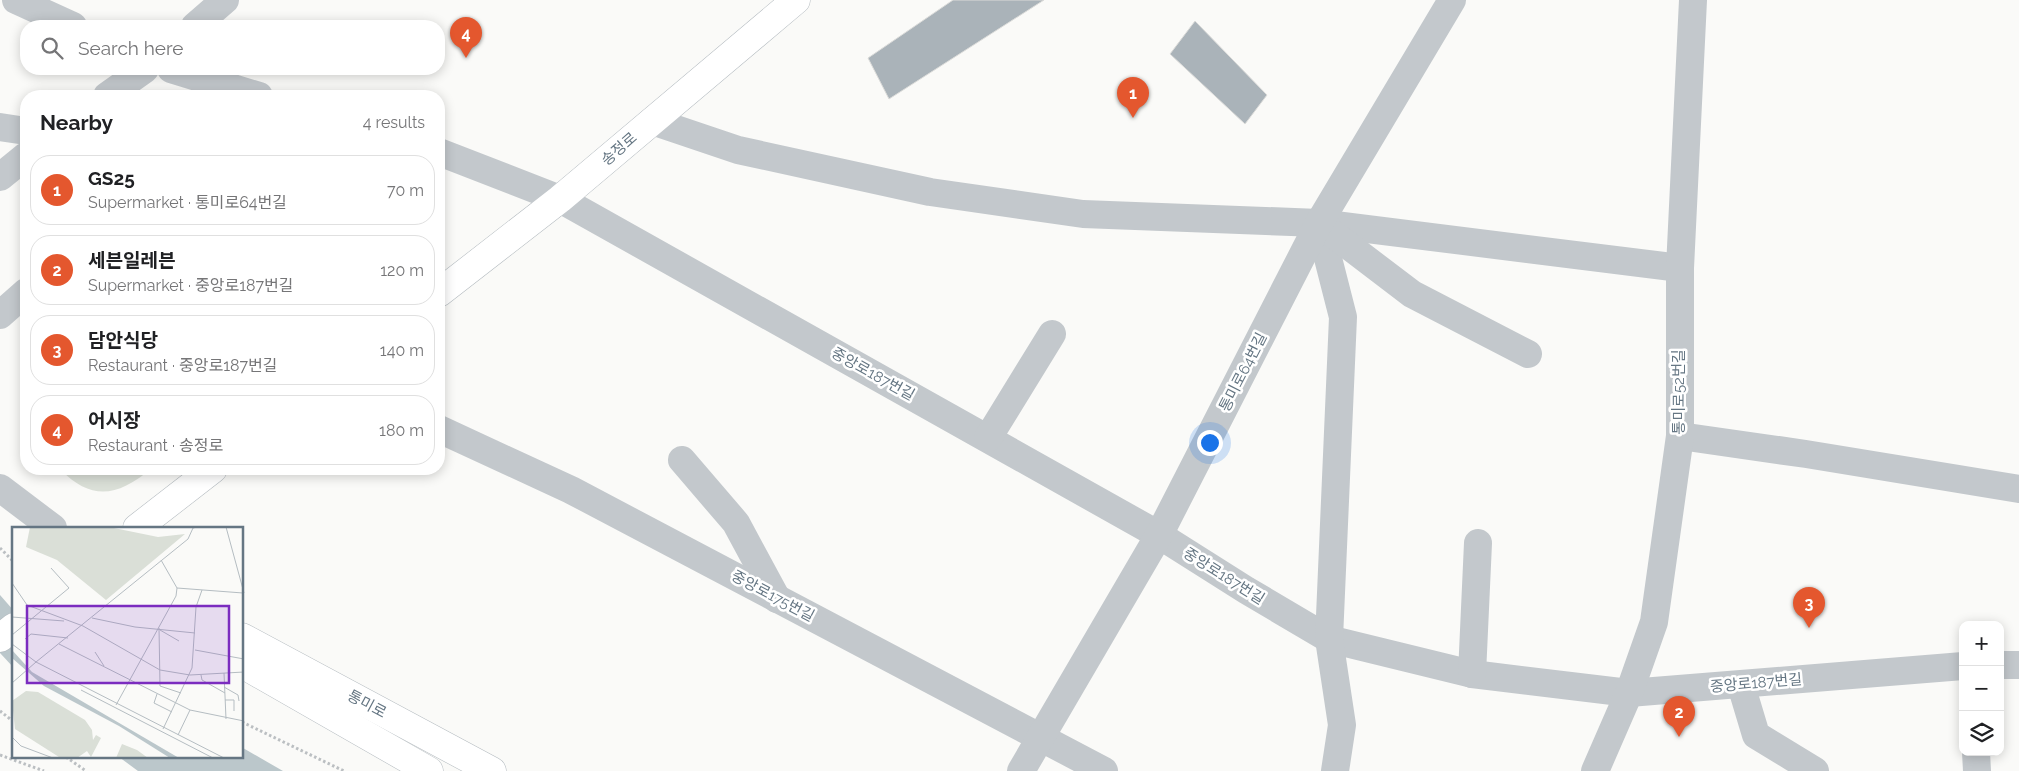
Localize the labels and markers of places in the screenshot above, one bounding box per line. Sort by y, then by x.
pin: 4 [450,17,482,58]
pin: 1 [1117,77,1149,118]
pin: 3 [1793,587,1825,628]
pin: 2 [1663,696,1695,737]

